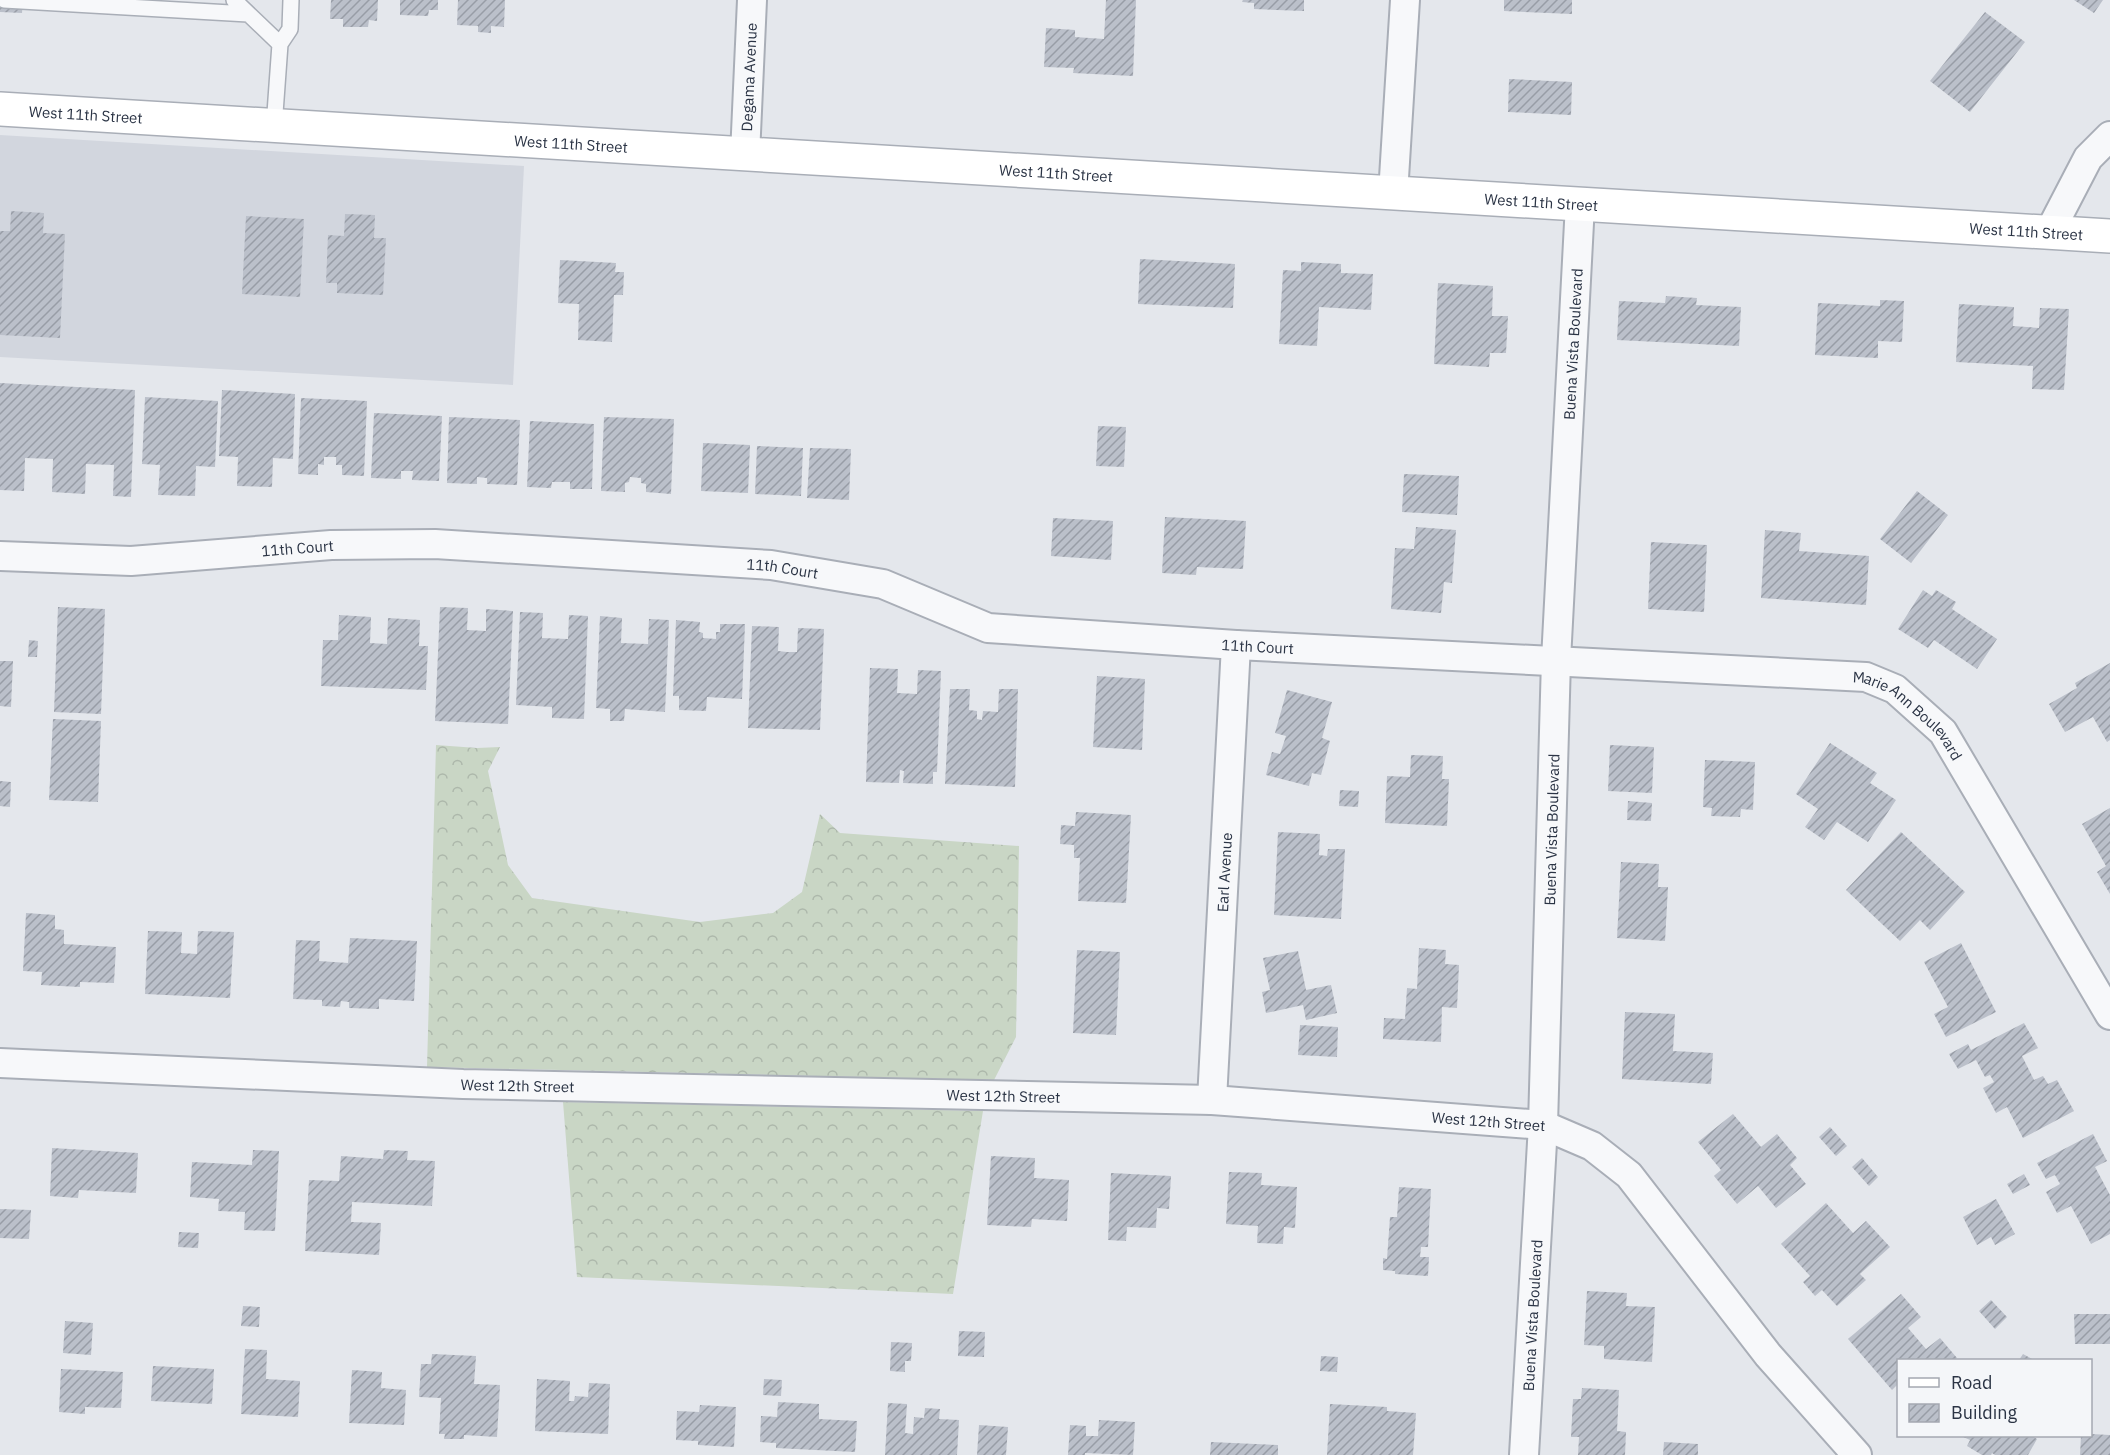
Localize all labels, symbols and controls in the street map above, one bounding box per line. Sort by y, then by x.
street label: Degama Avenue [737,22,760,132]
street label: West 11th Street [28,101,143,127]
street label: West 11th Street [514,130,628,156]
street label: West 11th Street [999,160,1114,185]
street label: West 11th Street [1484,189,1599,215]
street label: West 11th Street [1969,218,2084,244]
street label: Buena Vista Boulevard [1559,268,1586,421]
street label: 11th Court [260,535,334,560]
street label: 11th Court [746,554,820,582]
street label: 11th Court [1221,635,1294,657]
street label: Marie Ann Boulevard [1852,667,1967,763]
street label: Buena Vista Boulevard [1540,753,1563,906]
street label: Earl Avenue [1212,832,1236,913]
street label: West 12th Street [460,1074,575,1096]
street label: West 12th Street [946,1085,1061,1106]
street label: West 12th Street [1431,1107,1546,1135]
street label: Buena Vista Boulevard [1518,1239,1546,1392]
legend [1897,1359,2092,1437]
text: Road [1951,1371,1992,1394]
text: Building [1951,1401,2018,1424]

